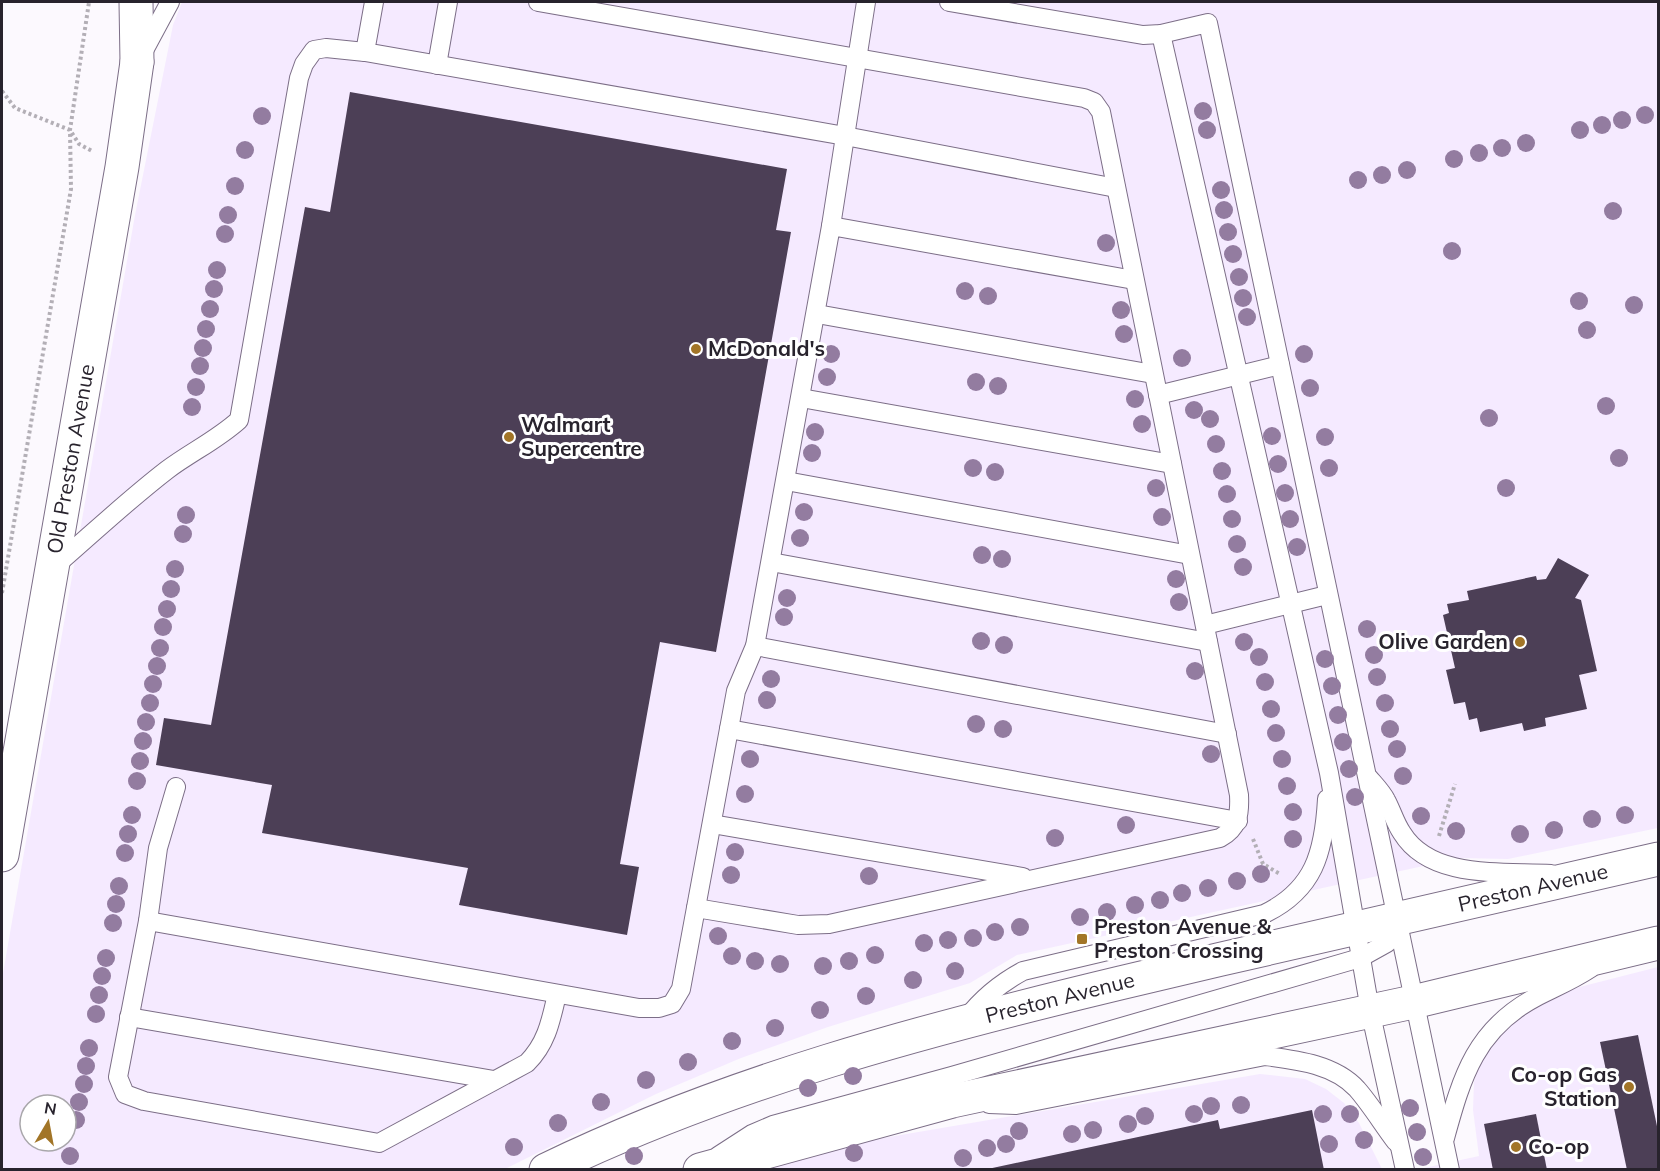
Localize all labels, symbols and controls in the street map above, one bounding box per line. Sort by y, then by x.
place label: McDonald's [708,335,825,361]
marker: McDonald's [689,342,703,356]
street label: Old Preston Avenue [41,362,100,556]
place label: Walmart Supercentre [521,411,642,461]
marker: Walmart Supercentre [502,430,516,444]
place label: Olive Garden [1378,628,1508,654]
marker: Olive Garden [1513,635,1527,649]
street label: Preston Avenue [1455,857,1610,917]
place label: Preston Avenue & Preston Crossing [1094,913,1272,963]
marker: Preston Avenue & Preston Crossing [1075,932,1089,946]
street label: Preston Avenue [982,966,1137,1028]
place label: Co-op Gas Station [1511,1061,1617,1111]
marker: Co-op Gas Station [1622,1080,1636,1094]
north arrow [18,1093,78,1153]
text: N [43,1097,58,1119]
place label: Co-op [1528,1133,1589,1159]
marker: Co-op [1509,1140,1523,1154]

